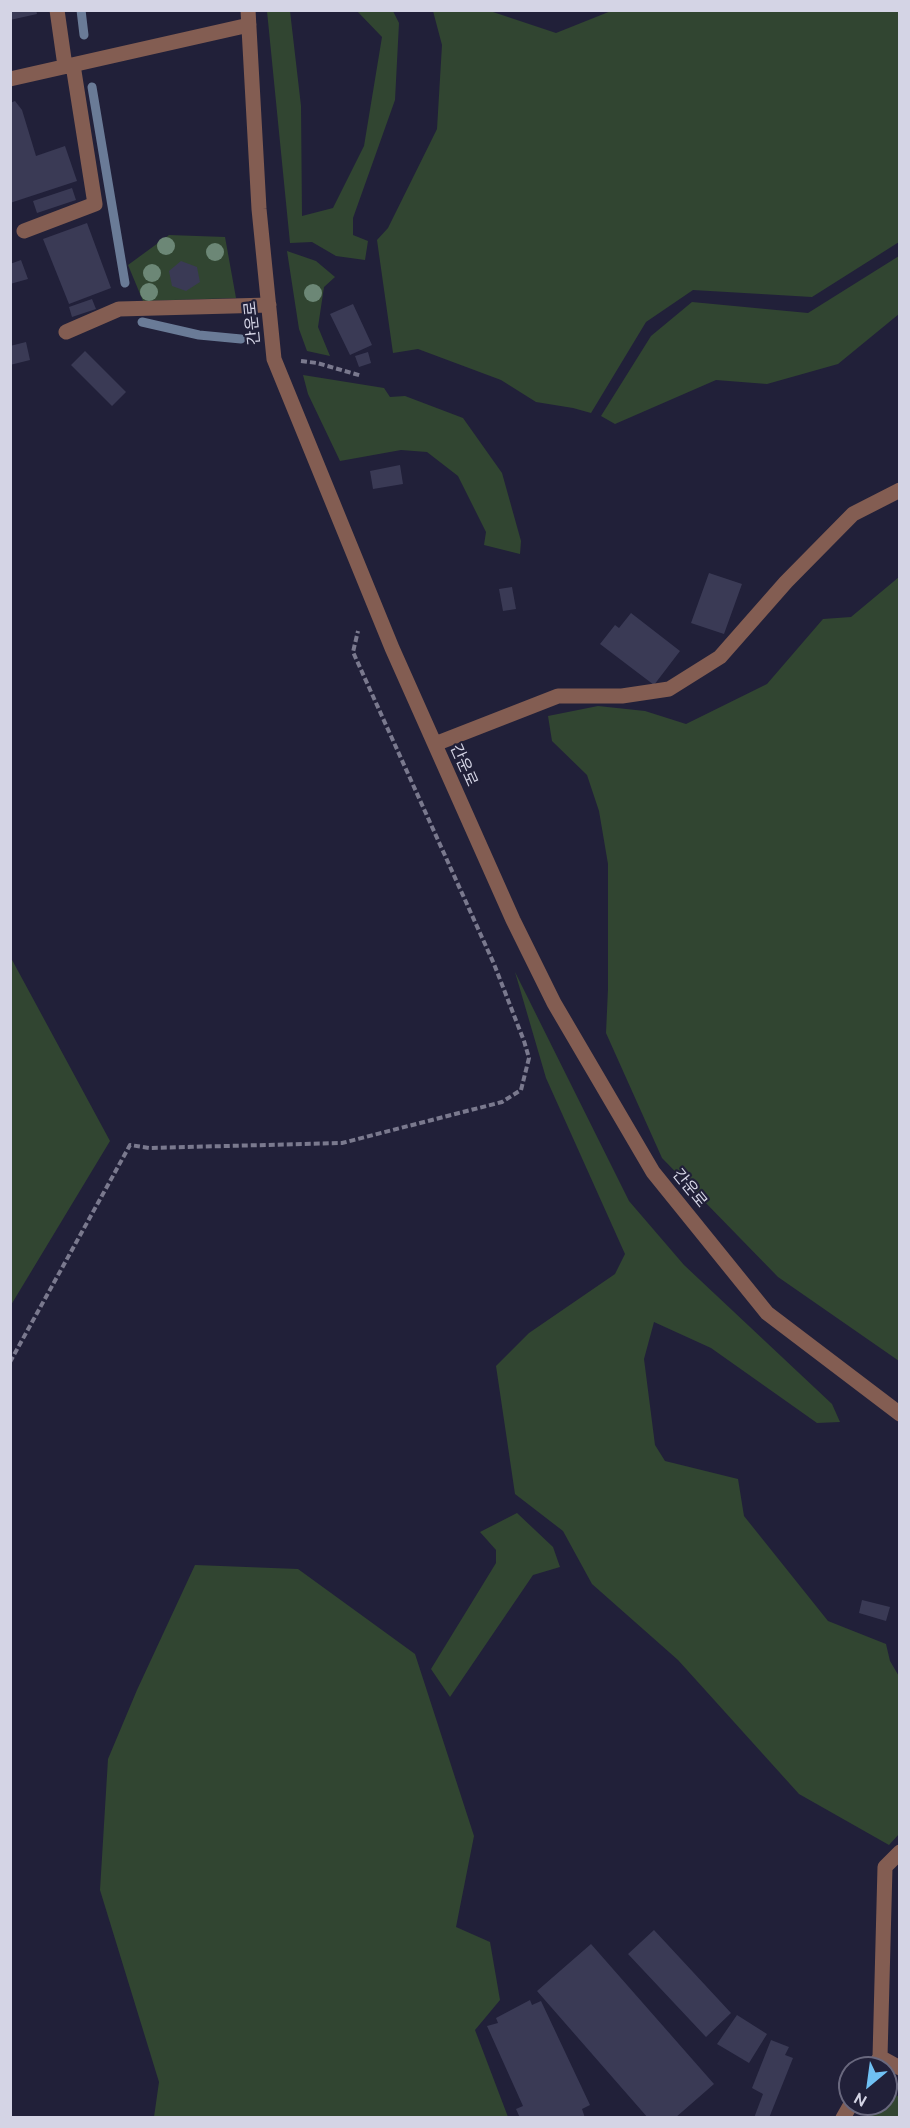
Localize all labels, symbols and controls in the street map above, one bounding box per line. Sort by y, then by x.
street label: 간운로 [240,300,264,346]
street label: 간운로 [446,741,482,789]
street label: 간운로 [669,1165,711,1211]
north arrow [838,2056,898,2116]
text: N [851,2089,870,2111]

